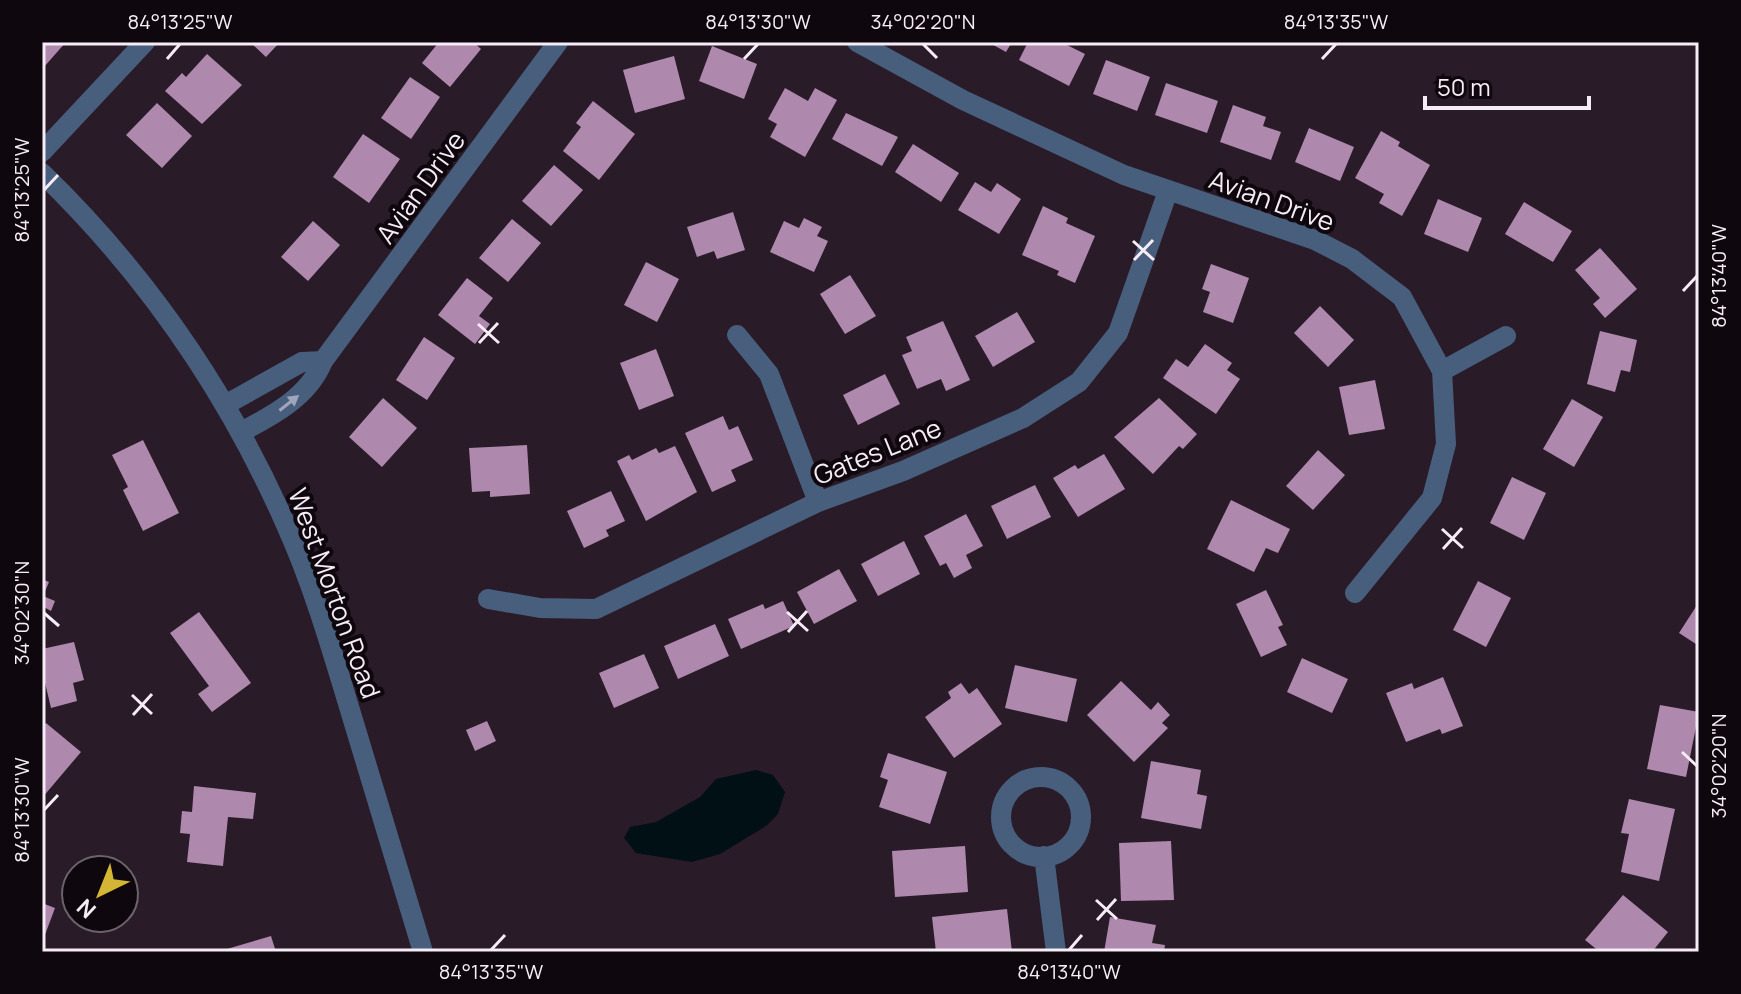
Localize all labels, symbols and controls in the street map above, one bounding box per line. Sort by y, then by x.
text: 84°13'25"W [127,8,233,35]
text: 84°13'30"W [705,8,811,35]
text: 34°02'20"N [871,8,975,35]
text: 84°13'35"W [1284,8,1389,35]
scale bar [1425,60,1589,110]
text: 50 m [1437,70,1491,103]
street label: Avian Drive [367,124,473,250]
text: 84°13'25"W [8,137,35,243]
street label: Avian Drive [1204,161,1340,239]
text: 84°13'40"W [1705,224,1732,328]
one-way arrow [279,395,299,411]
street label: Gates Lane [808,409,946,493]
street label: West Morton Road [280,483,390,703]
text: 34°02'30"N [8,561,35,665]
text: 34°02'20"N [1705,714,1732,818]
text: 84°13'30"W [8,757,35,863]
north arrow [60,854,140,934]
text: N [70,892,102,925]
text: 84°13'35"W [439,958,544,985]
text: 84°13'40"W [1017,958,1121,985]

